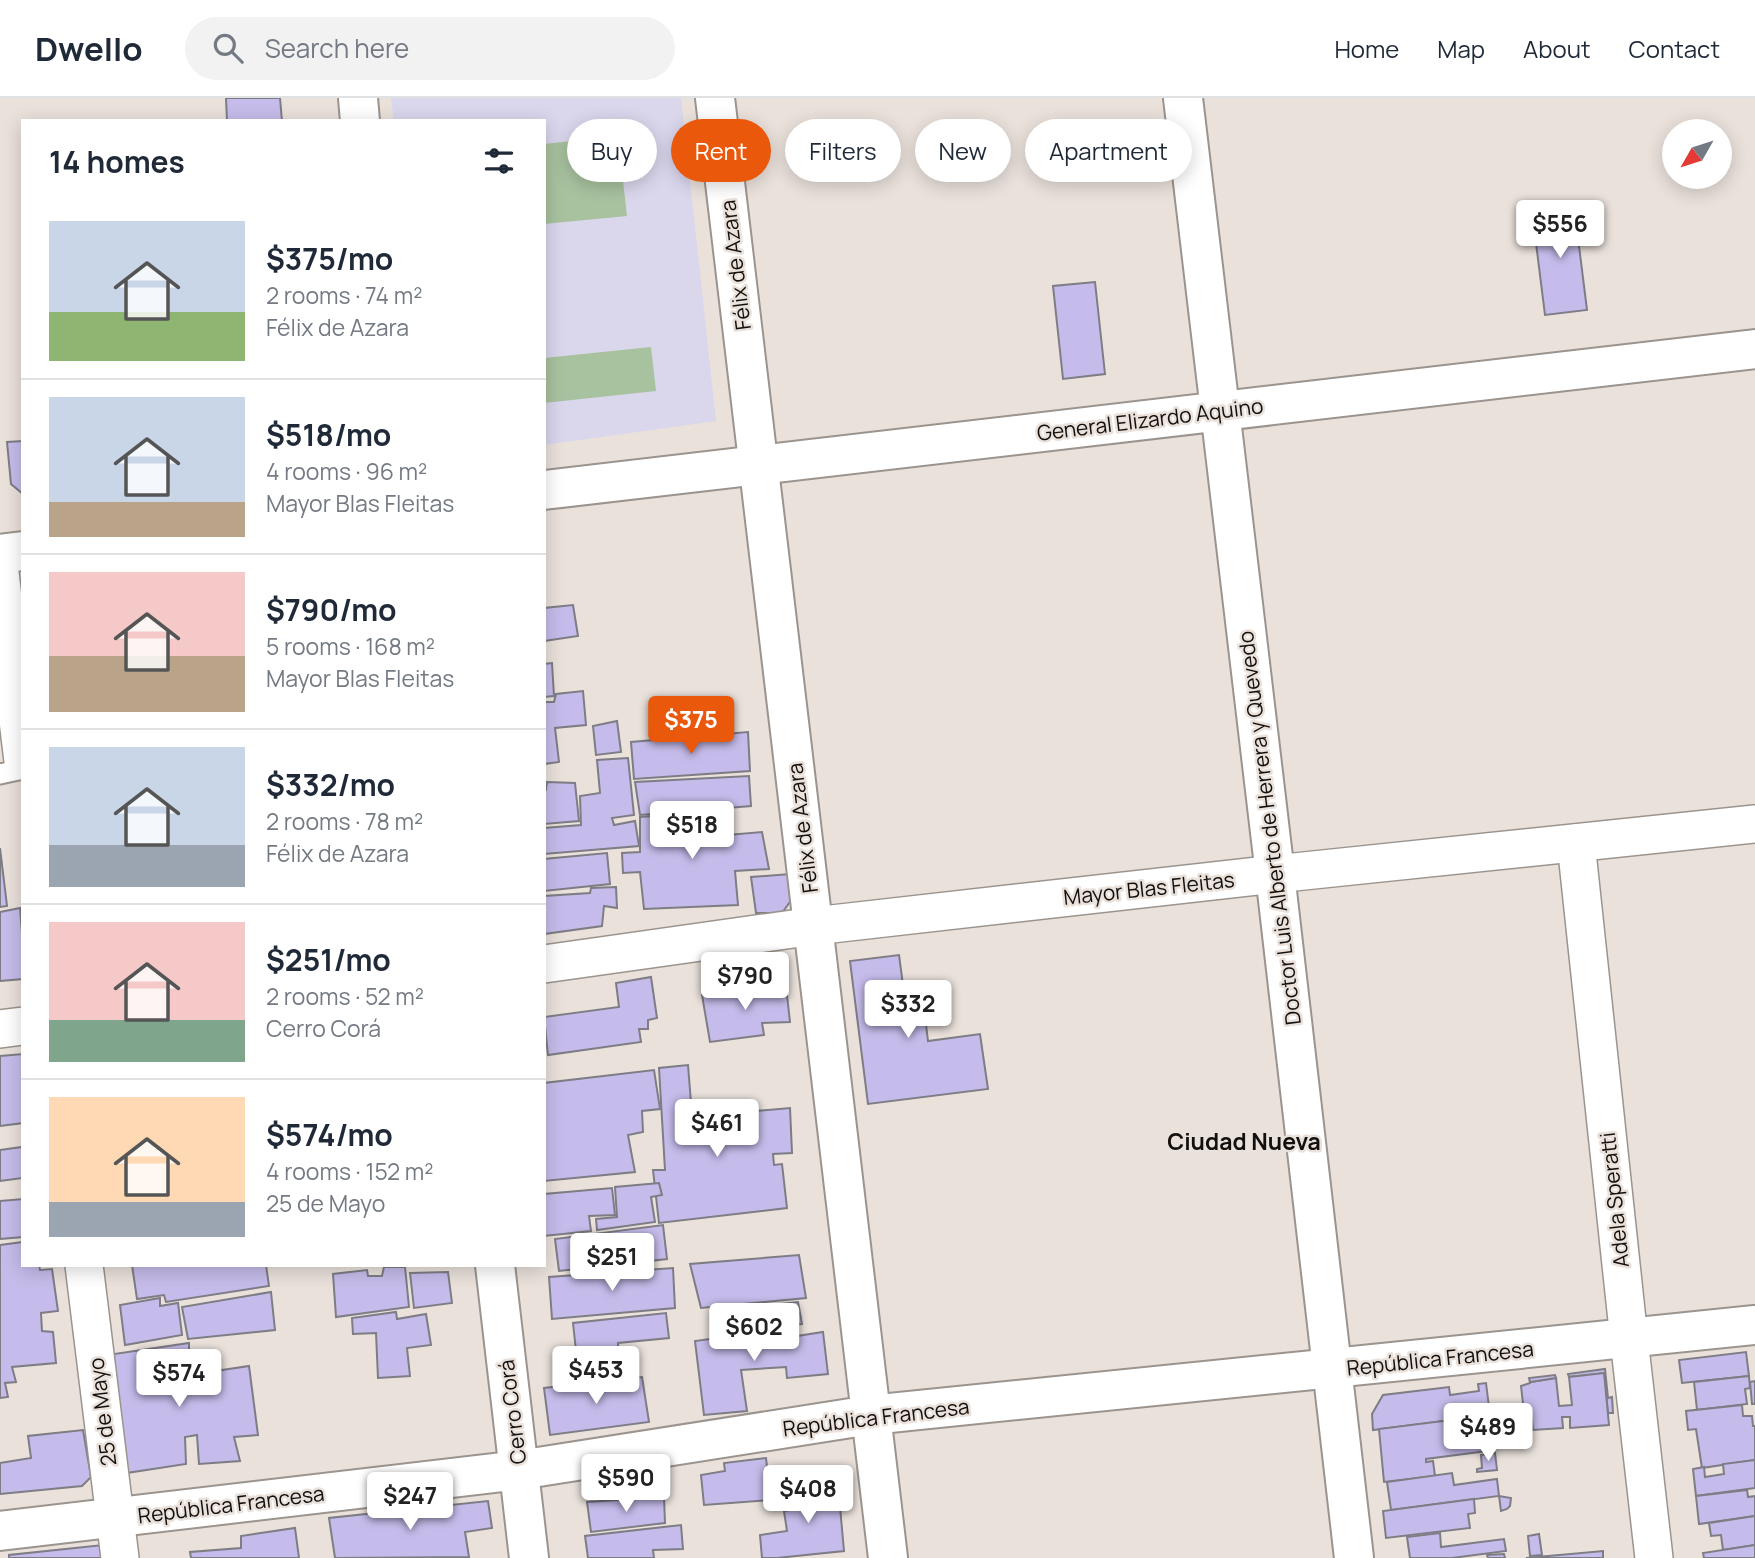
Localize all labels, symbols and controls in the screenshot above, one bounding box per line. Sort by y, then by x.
search box [185,17,675,80]
text: Dwello [35,26,143,71]
icon: search [209,29,247,67]
text: Search here [265,30,409,66]
text: Home [1334,32,1399,65]
text: Map [1437,32,1485,65]
text: About [1523,32,1591,65]
text: Contact [1629,32,1720,65]
chip: Buy [567,119,657,182]
chip: Rent [671,119,771,182]
chip: Filters [785,119,901,182]
chip: New [915,119,1011,182]
chip: Apartment [1025,119,1192,182]
north arrow [1662,119,1732,189]
map controls [1662,119,1732,189]
text: 14 homes [49,141,185,182]
icon: filters [480,142,518,180]
street label: Félix de Azara [713,198,757,332]
pin: $556 [1519,200,1601,260]
text: $556 [1532,207,1588,239]
text: $375/mo [266,238,393,279]
icon: home [105,249,189,333]
text: 2 rooms · 74 m² [266,279,422,311]
text: Félix de Azara [266,311,409,343]
street label: General Elizardo Aquino [1035,391,1265,447]
text: $518/mo [266,414,391,455]
icon: home [105,425,189,509]
text: 4 rooms · 96 m² [266,455,427,487]
text: Mayor Blas Fleitas [266,487,454,519]
text: $790/mo [266,589,397,630]
icon: home [105,600,189,684]
street label: Doctor Luis Alberto de Herrera y Quevedo [1231,629,1307,1027]
text: 5 rooms · 168 m² [266,630,435,662]
text: Mayor Blas Fleitas [266,662,454,694]
pin: $375 [650,696,732,756]
text: $375 [664,703,718,735]
street label: Félix de Azara [780,761,824,895]
text: $332/mo [266,764,395,805]
icon: home [105,775,189,859]
pin: $518 [651,802,733,861]
text: 2 rooms · 78 m² [266,805,423,837]
text: $518 [666,808,718,840]
text: Félix de Azara [266,837,409,869]
street label: Mayor Blas Fleitas [1062,865,1236,911]
text: $251/mo [266,939,391,980]
icon: home [105,950,189,1034]
pin: $790 [704,953,786,1012]
text: $790 [717,959,773,991]
text: 2 rooms · 52 m² [266,980,424,1012]
pin: $332 [867,981,949,1040]
text: $332 [881,987,935,1019]
text: Cerro Corá [266,1012,381,1044]
pin: $461 [676,1100,758,1159]
text: $461 [691,1106,743,1138]
text: $574/mo [266,1114,393,1155]
icon: home [105,1125,189,1209]
district label: Ciudad Nueva [1167,1125,1321,1157]
street label: Adela Speratti [1593,1131,1635,1269]
text: 4 rooms · 152 m² [266,1155,433,1187]
text: 25 de Mayo [266,1187,385,1219]
pin: $251 [571,1234,653,1293]
text: $251 [586,1240,638,1272]
pin: $602 [713,1304,795,1363]
text: $602 [725,1310,783,1342]
street label: República Francesa [1345,1334,1535,1382]
pin: $453 [555,1346,637,1406]
pin: $574 [138,1350,220,1409]
text: $453 [568,1353,624,1385]
street label: 25 de Mayo [81,1356,123,1468]
text: $574 [152,1356,206,1388]
street label: Cerro Corá [492,1358,532,1466]
street label: República Francesa [781,1392,971,1442]
pin: $489 [1447,1404,1529,1463]
text: $489 [1460,1410,1516,1442]
pin: $590 [585,1454,667,1514]
text: $590 [597,1461,655,1493]
pin: $408 [767,1466,849,1525]
pin: $247 [369,1472,451,1532]
text: $408 [779,1472,837,1504]
street label: República Francesa [136,1479,326,1529]
text: $247 [383,1479,437,1511]

